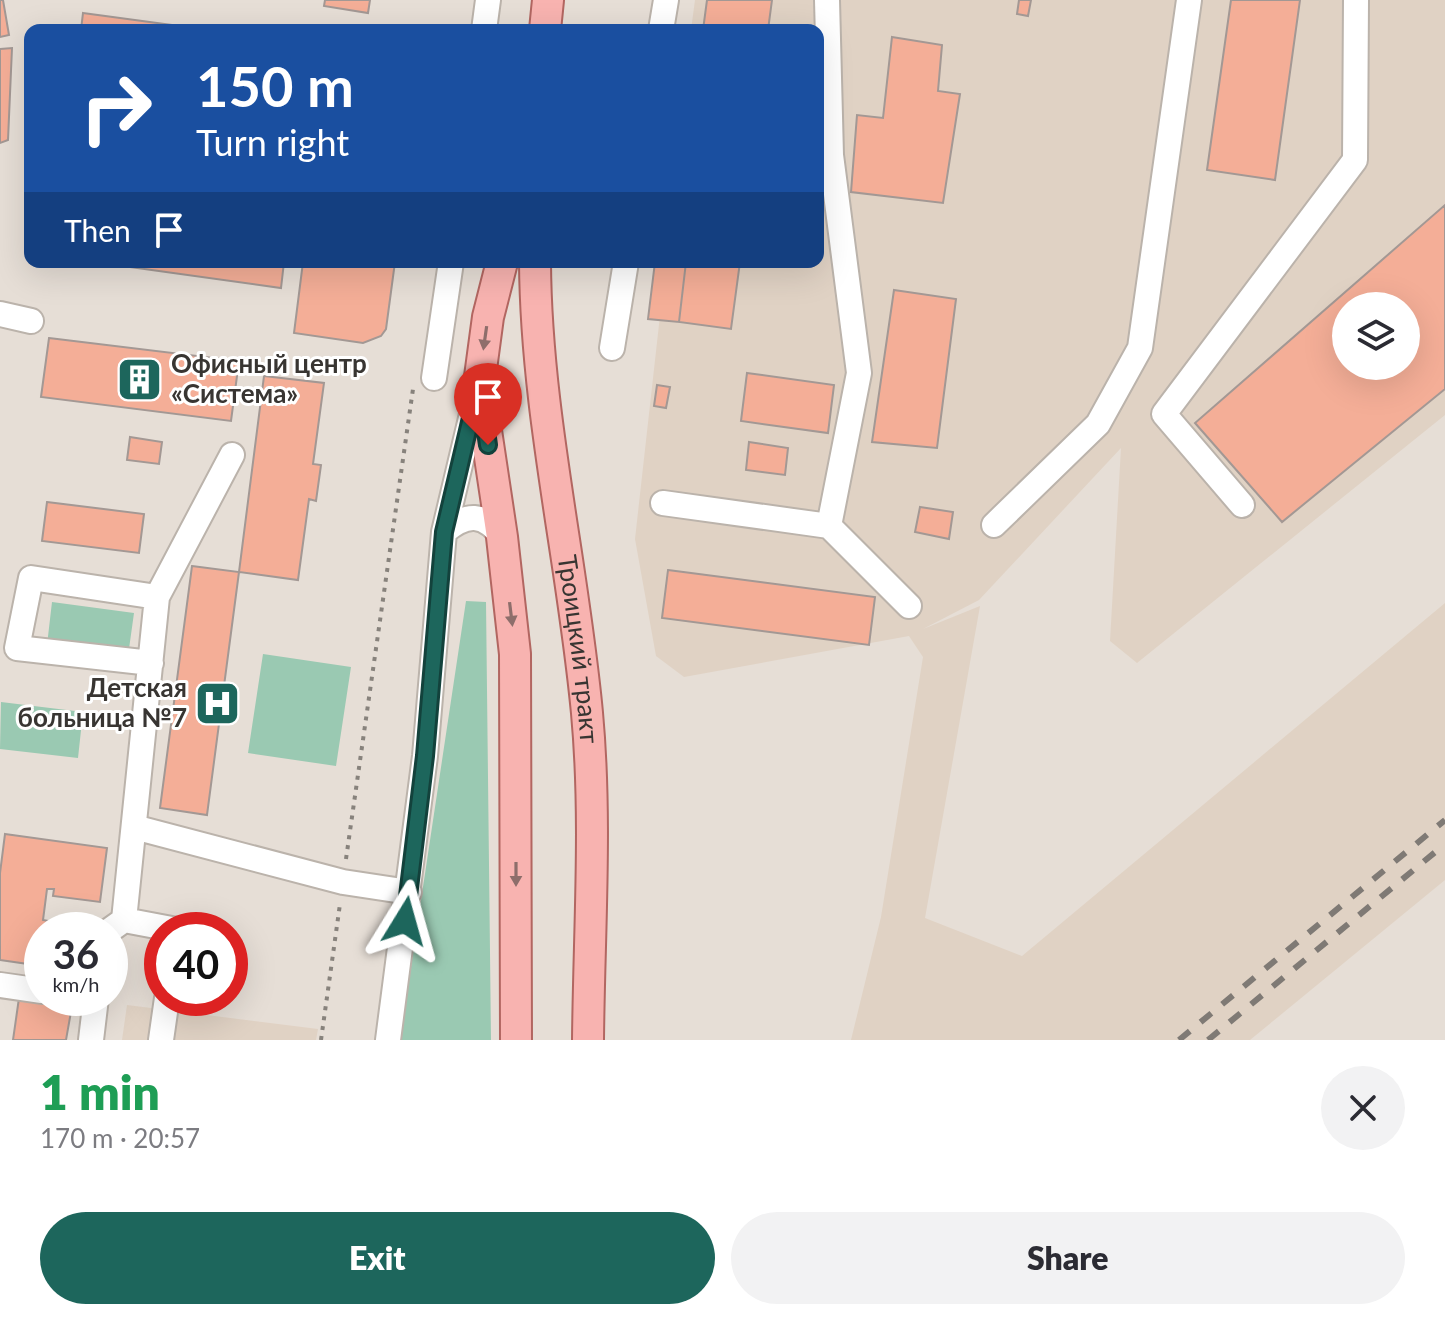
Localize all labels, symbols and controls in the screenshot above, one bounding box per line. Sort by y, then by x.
text: 150 m [196,52,354,119]
icon: right [64,56,168,160]
text: Turn right [196,120,349,164]
icon: arrive [147,208,191,252]
text: Then [64,212,131,248]
map controls [1332,292,1420,380]
button: layers [1332,292,1420,380]
one-way arrow [478,326,491,351]
place label: Офисный центр «Система» [171,347,367,409]
building icon: Офисный центр «Система» [116,355,164,403]
pin [454,363,522,445]
icon: arrive [466,375,510,419]
street label: Троицкий тракт [552,553,606,745]
one-way arrow [504,602,517,627]
place label: Детская больница №7 [18,671,187,733]
hospital icon: Детская больница №7 [194,679,242,727]
one-way arrow [510,862,522,887]
position arrow [363,879,447,963]
speed limit sign: 40 [144,912,248,1016]
text: 36 [53,930,99,978]
text: km/h [53,972,99,996]
text: 1 min [40,1063,160,1120]
button: close [1321,1066,1405,1150]
text: 170 m · 20:57 [40,1122,200,1154]
button: Exit [40,1212,715,1304]
button: Share [731,1212,1405,1304]

